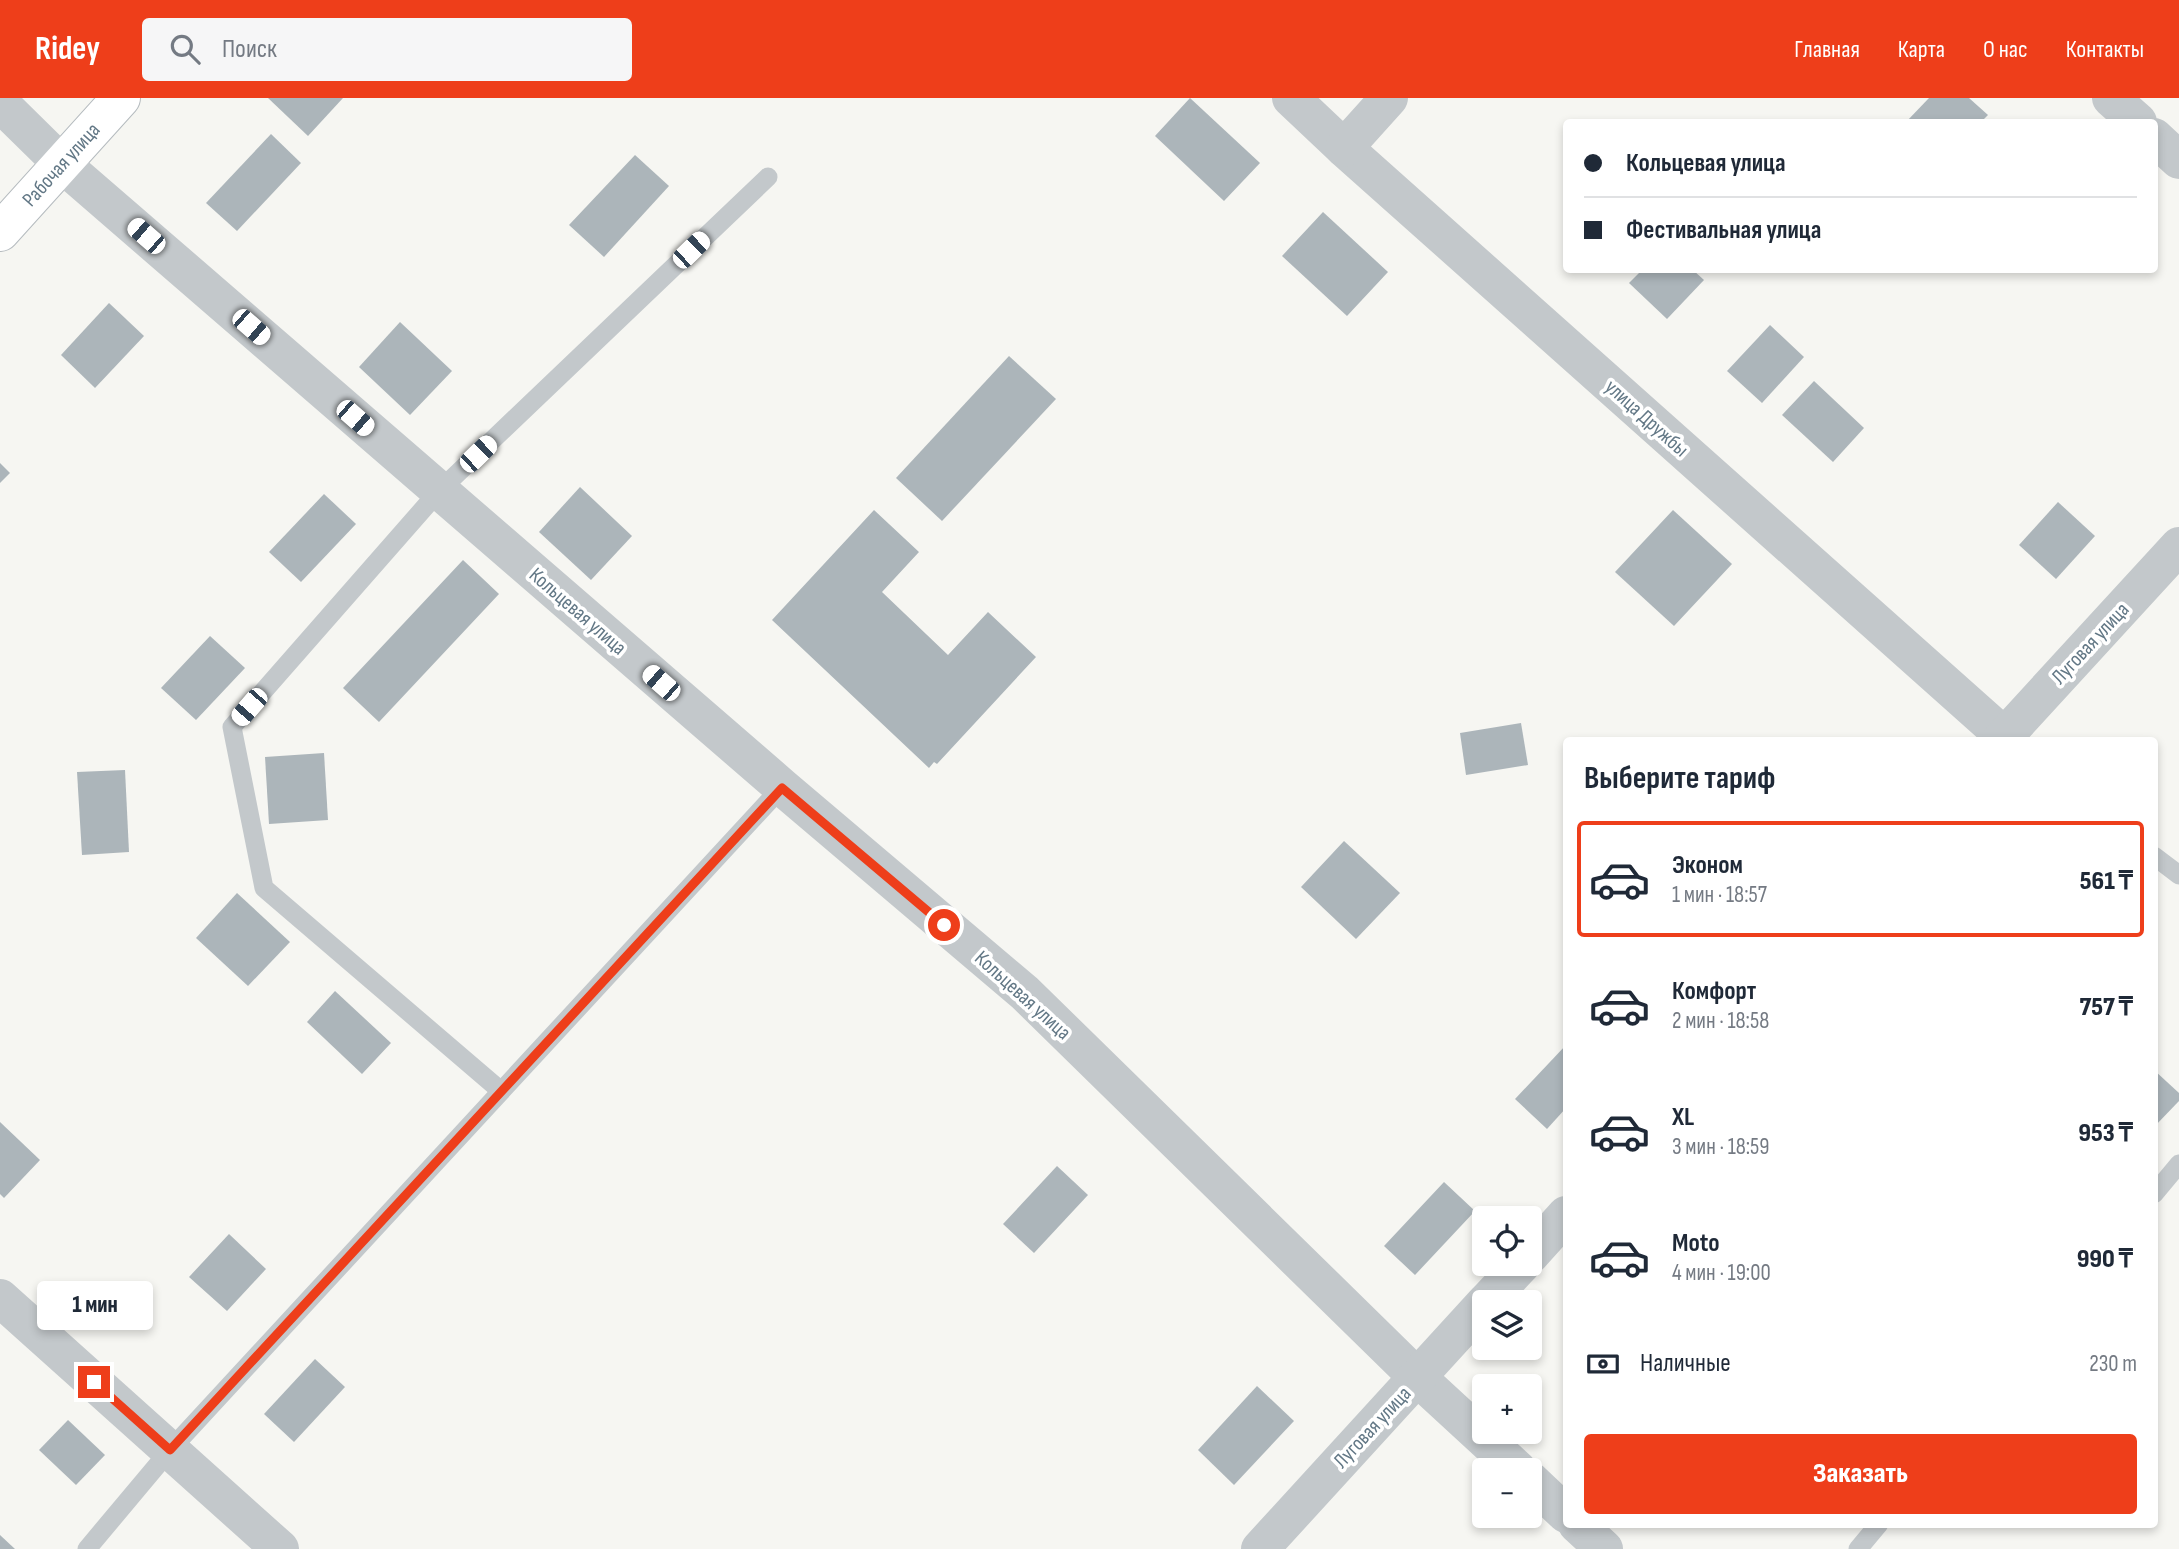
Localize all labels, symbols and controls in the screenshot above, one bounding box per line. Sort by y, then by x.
search box [142,18,632,81]
text: Ridey [35,29,100,69]
icon: search [166,30,204,68]
text: Поиск [222,34,277,65]
text: Главная [1794,35,1860,64]
text: Карта [1898,35,1945,64]
text: О нас [1983,35,2028,64]
text: Контакты [2066,35,2144,64]
street label: Рабочая улица [17,118,105,212]
text: Кольцевая улица [1626,148,1786,179]
car [124,214,169,258]
text: Фестивальная улица [1626,215,1821,246]
car [669,228,714,272]
car [229,305,274,349]
street label: улица Дружбы [1600,374,1693,462]
car [333,396,378,440]
car [456,432,501,476]
street label: Кольцевая улица [524,562,631,660]
street label: Луговая улица [2046,597,2134,689]
car [639,661,684,705]
car [228,684,271,730]
text: Выберите тариф [1584,759,1775,798]
icon: car [1588,848,1651,911]
text: Эконом [1672,850,1743,881]
text: 561 ₸ [2080,866,2133,897]
text: 1 мин · 18:57 [1672,881,1767,909]
route start [928,909,960,941]
street label: Кольцевая улица [969,946,1076,1045]
icon: car [1588,974,1651,1037]
text: Комфорт [1672,976,1756,1007]
text: 757 ₸ [2080,992,2133,1023]
text: 2 мин · 18:58 [1672,1007,1769,1035]
icon: car [1588,1100,1651,1163]
text: XL [1672,1102,1694,1133]
text: 953 ₸ [2078,1118,2133,1149]
text: 3 мин · 18:59 [1672,1133,1770,1161]
map controls [1472,1206,1542,1528]
button: locate [1472,1206,1542,1276]
icon: car [1588,1226,1651,1289]
text: Moto [1672,1228,1720,1259]
text: 990 ₸ [2077,1244,2133,1275]
text: 4 мин · 19:00 [1672,1259,1771,1287]
callout: 1 мин [36,1280,152,1330]
button: layers [1472,1290,1542,1360]
text: 1 мин [72,1291,118,1319]
icon: cash [1584,1345,1622,1383]
text: Наличные [1640,1348,1731,1379]
text: 230 m [2089,1350,2137,1378]
route end [78,1366,110,1398]
button: + [1472,1374,1542,1444]
street label: Луговая улица [1328,1381,1416,1473]
button: Заказать [1584,1434,2137,1514]
button: − [1472,1458,1542,1528]

